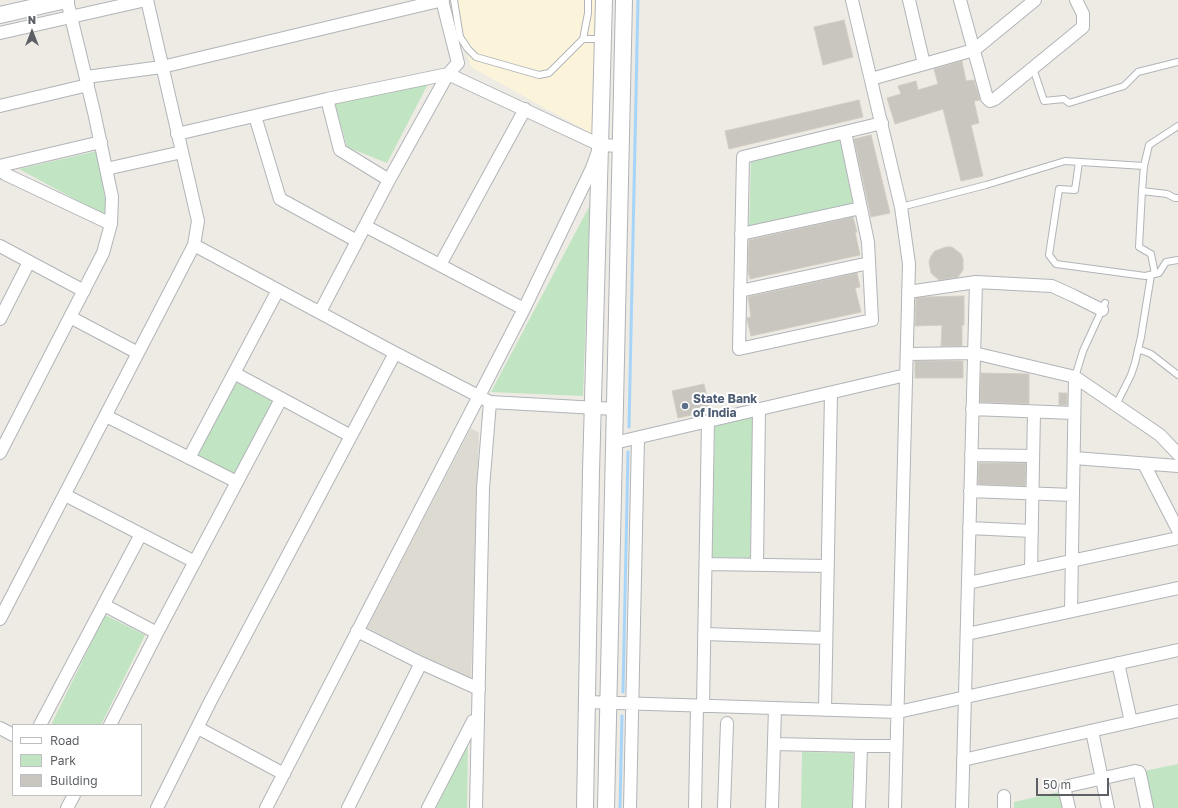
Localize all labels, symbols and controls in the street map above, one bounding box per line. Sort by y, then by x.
north arrow [12,12,52,52]
text: N [28,13,36,26]
place label: State Bank of India [693,392,757,420]
marker: State Bank of India [680,401,690,411]
legend [12,724,142,796]
text: Road [50,733,79,748]
text: Park [50,753,76,768]
scale bar [1038,770,1111,796]
text: Building [50,773,98,788]
text: 50 m [1043,777,1071,792]

